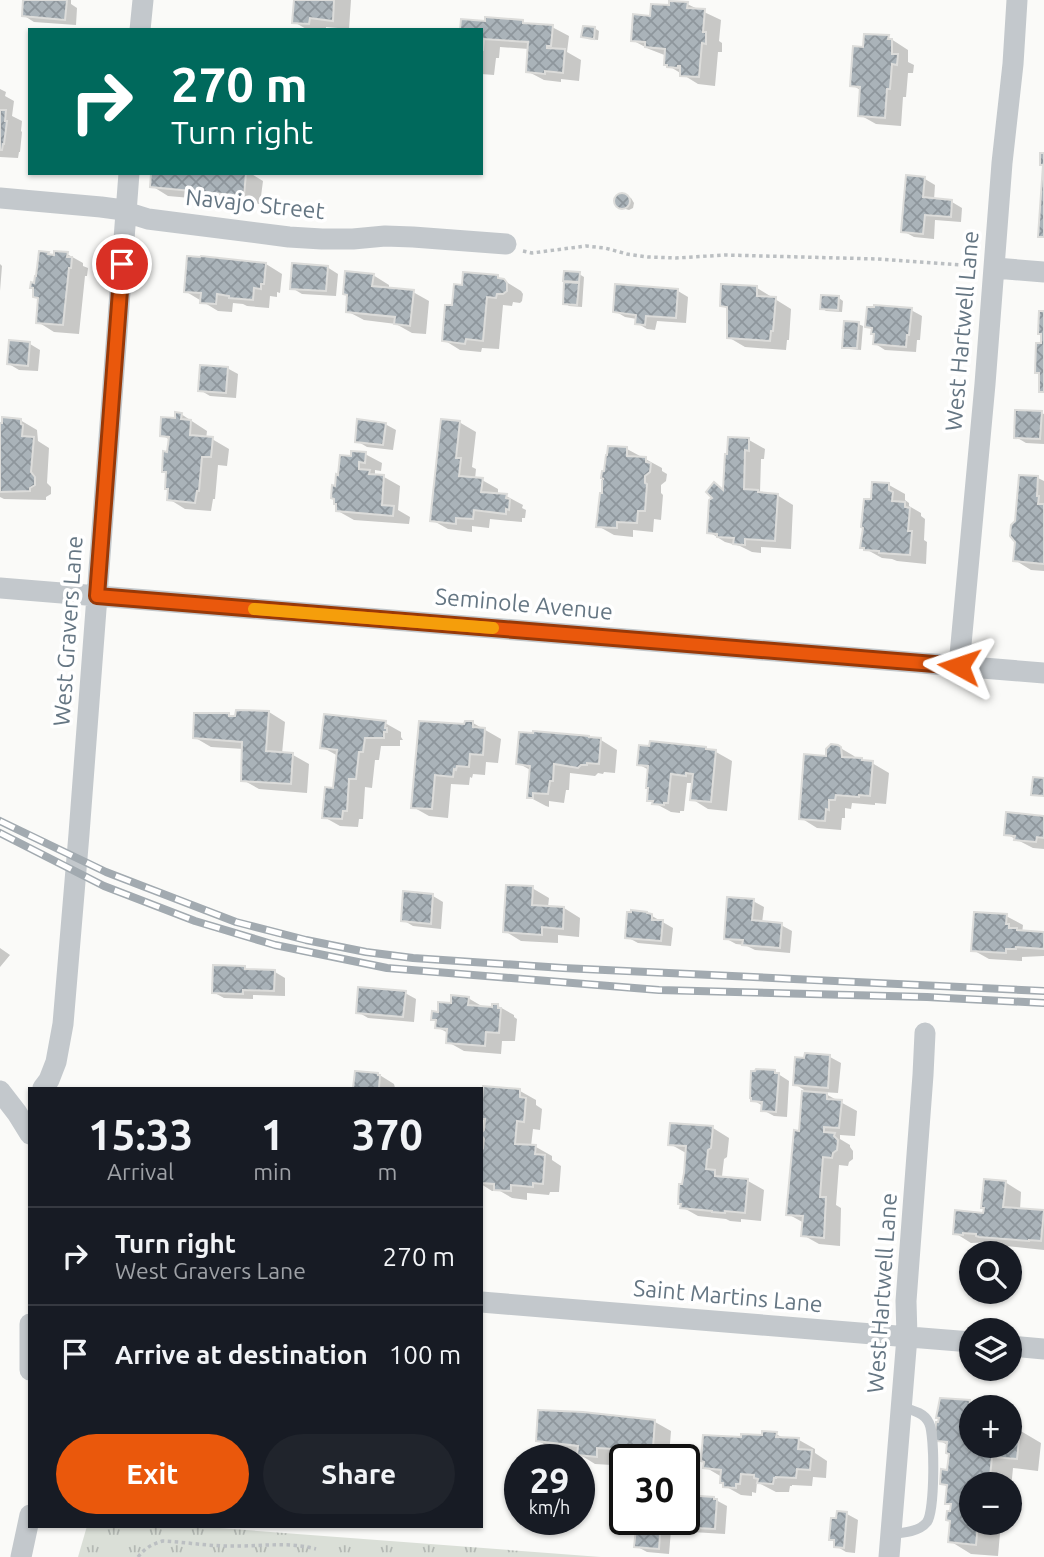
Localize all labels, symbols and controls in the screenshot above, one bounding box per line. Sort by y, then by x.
icon: right [56,56,147,147]
text: 270 m [171,56,308,111]
text: Turn right [171,114,313,150]
street label: Navajo Street [184,184,326,223]
street label: West Hartwell Lane [940,230,983,432]
pin [92,234,152,294]
icon: arrive [103,245,141,283]
street label: West Gravers Lane [48,535,87,727]
street label: Seminole Avenue [434,583,614,624]
position arrow [922,629,996,703]
text: 15:33 [88,1111,193,1158]
text: 1 [261,1111,284,1158]
text: 370 [352,1111,423,1158]
text: Arrival [107,1159,174,1184]
text: min [253,1159,292,1184]
text: m [377,1159,397,1184]
street label: West Hartwell Lane [862,1192,901,1394]
text: Turn right [115,1229,236,1258]
icon: right [56,1237,94,1275]
map controls [959,1241,1022,1535]
button: search [959,1241,1022,1304]
text: 270 m [383,1242,455,1271]
text: West Gravers Lane [115,1258,306,1283]
street label: Saint Martins Lane [632,1275,824,1316]
button: layers [959,1318,1022,1381]
icon: arrive [56,1335,94,1373]
text: Arrive at destination [115,1340,368,1369]
text: 100 m [389,1340,461,1369]
button: + [959,1395,1022,1458]
button: Exit [56,1434,249,1514]
button: Share [263,1434,455,1514]
speed limit sign: 30 [609,1444,700,1535]
text: 29 [530,1460,569,1500]
button: − [959,1472,1022,1535]
text: km/h [529,1497,570,1517]

